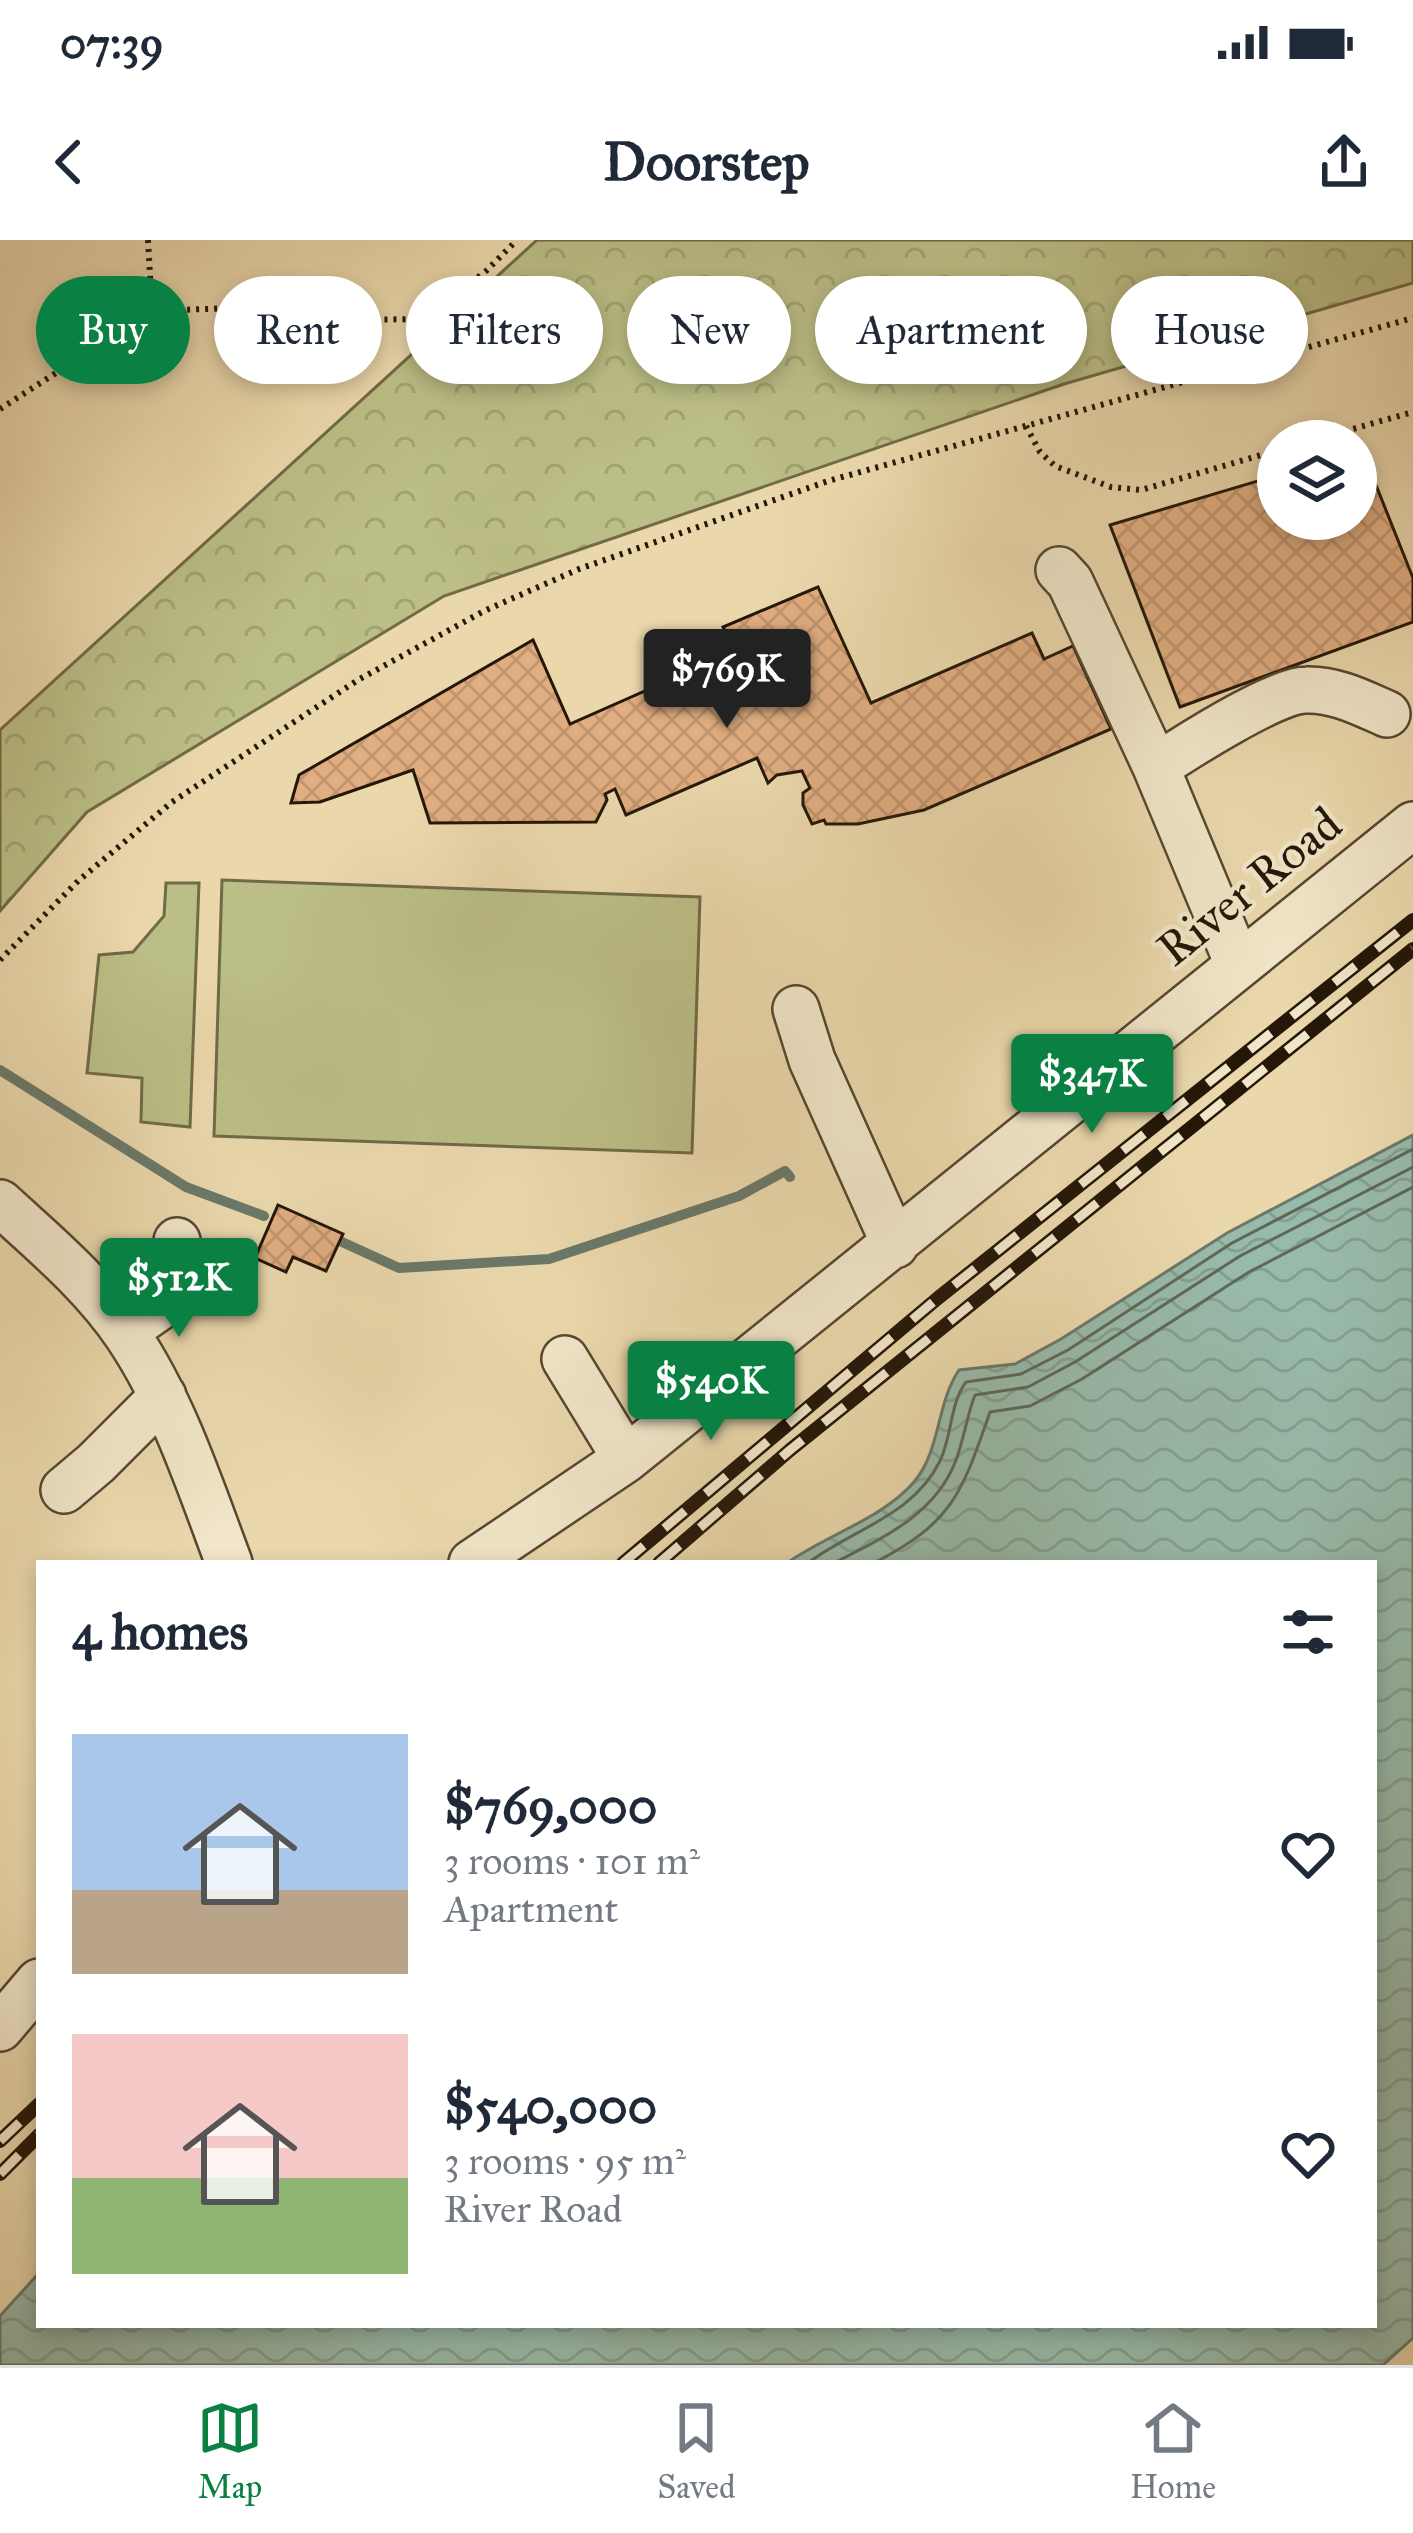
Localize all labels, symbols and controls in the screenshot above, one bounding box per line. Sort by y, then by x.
text: 07:39 [60,15,164,70]
icon: back [36,129,102,195]
text: Doorstep [603,129,810,195]
icon: share [1311,129,1377,195]
chip: Buy [36,276,190,384]
chip: Rent [214,276,382,384]
chip: Filters [406,276,603,384]
chip: New [627,276,791,384]
chip: Apartment [815,276,1087,384]
chip: House [1111,276,1308,384]
map controls [1257,420,1377,540]
button: layers [1257,420,1377,540]
pin: $769K [643,629,811,731]
text: $769K [671,644,783,692]
street label: River Road [1145,794,1353,978]
pin: $347K [1008,1034,1176,1136]
text: $347K [1038,1049,1146,1097]
pin: $512K [95,1238,263,1340]
text: $512K [127,1253,231,1301]
pin: $540K [627,1341,795,1443]
text: $540K [655,1356,767,1404]
icon: filters [1275,1599,1341,1665]
text: 4 homes [72,1601,248,1663]
text: $769,000 [444,1775,657,1837]
icon: home [168,1782,312,1926]
icon: heart [1275,1821,1341,1887]
text: 3 rooms · 101 m² [444,1837,700,1885]
text: Apartment [444,1885,618,1933]
text: $540,000 [444,2075,657,2137]
icon: home [168,2082,312,2226]
icon: heart [1275,2121,1341,2187]
text: 3 rooms · 95 m² [444,2137,686,2185]
text: River Road [444,2185,622,2233]
tab: Map [197,2395,263,2507]
tab: Saved [657,2395,736,2507]
tab: Home [1130,2395,1216,2507]

